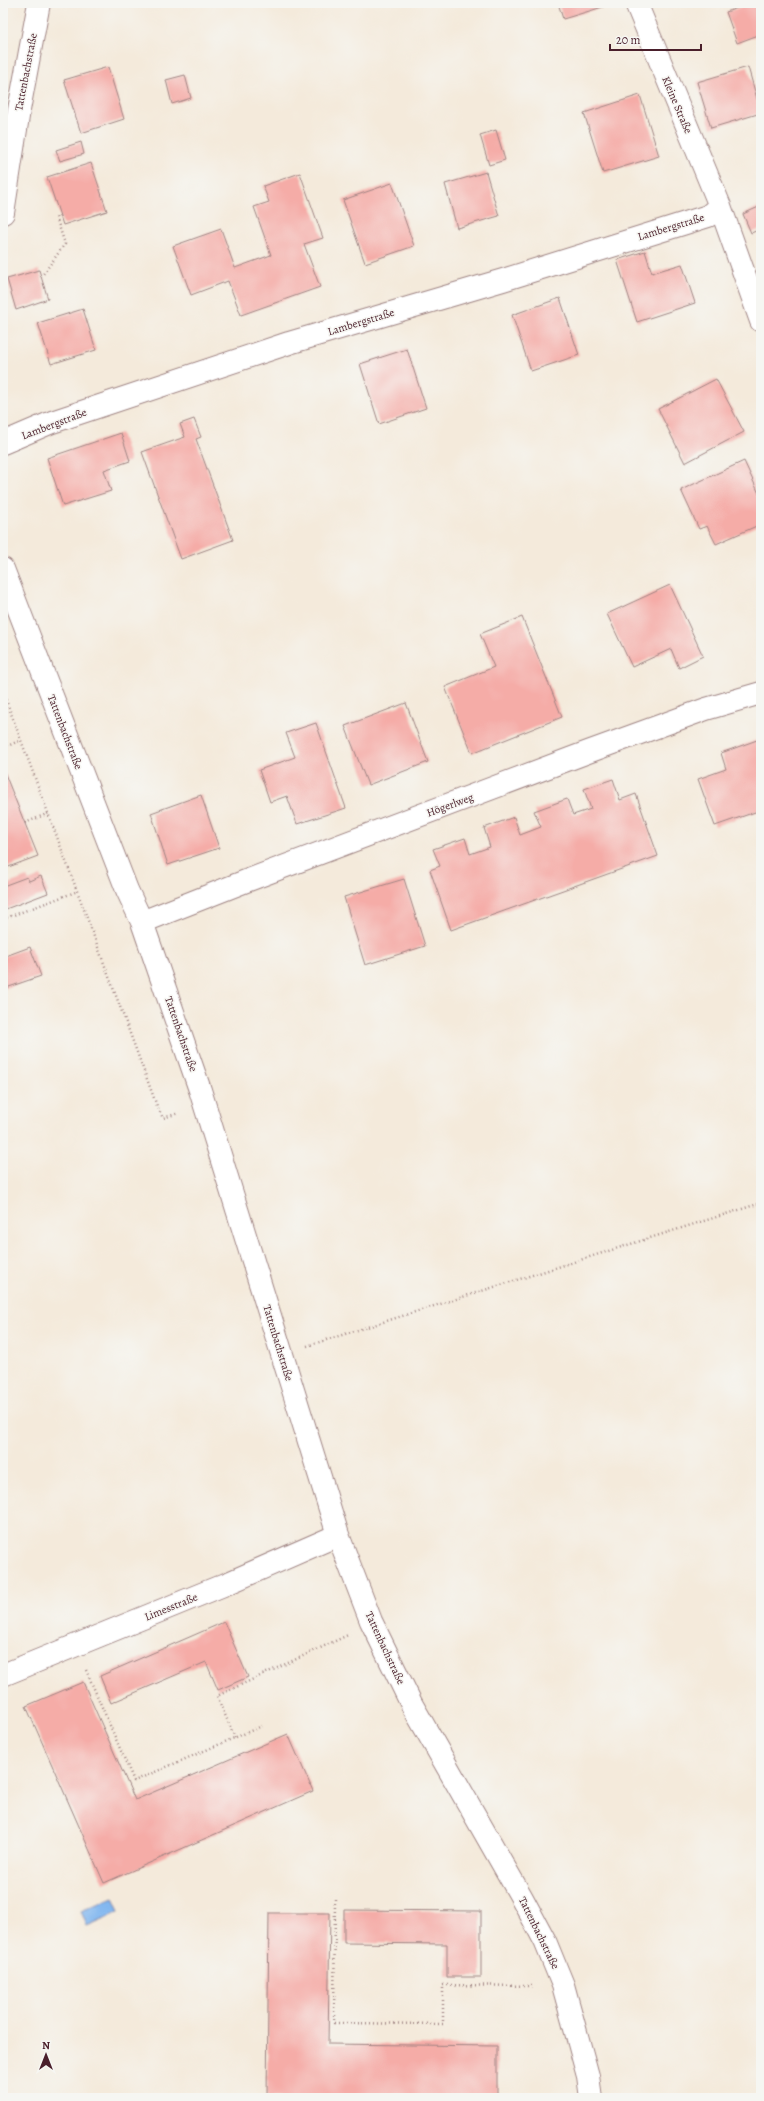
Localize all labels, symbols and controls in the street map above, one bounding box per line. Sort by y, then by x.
scale bar [610,26,701,52]
street label: Tattenbachstraße [11,32,41,112]
text: 20 m [616,32,640,48]
street label: Kleine Straße [658,74,696,136]
street label: Lambergstraße [636,210,706,244]
street label: Lambergstraße [326,305,396,339]
street label: Lambergstraße [19,405,89,443]
street label: Tattenbachstraße [44,693,86,772]
street label: Högerlweg [425,789,476,820]
street label: Tattenbachstraße [161,994,201,1074]
street label: Tattenbachstraße [259,1303,297,1383]
street label: Limesstraße [142,1590,200,1624]
street label: Tattenbachstraße [362,1609,408,1687]
street label: Tattenbachstraße [515,1894,563,1972]
north arrow [26,2035,66,2075]
text: N [42,2038,50,2053]

